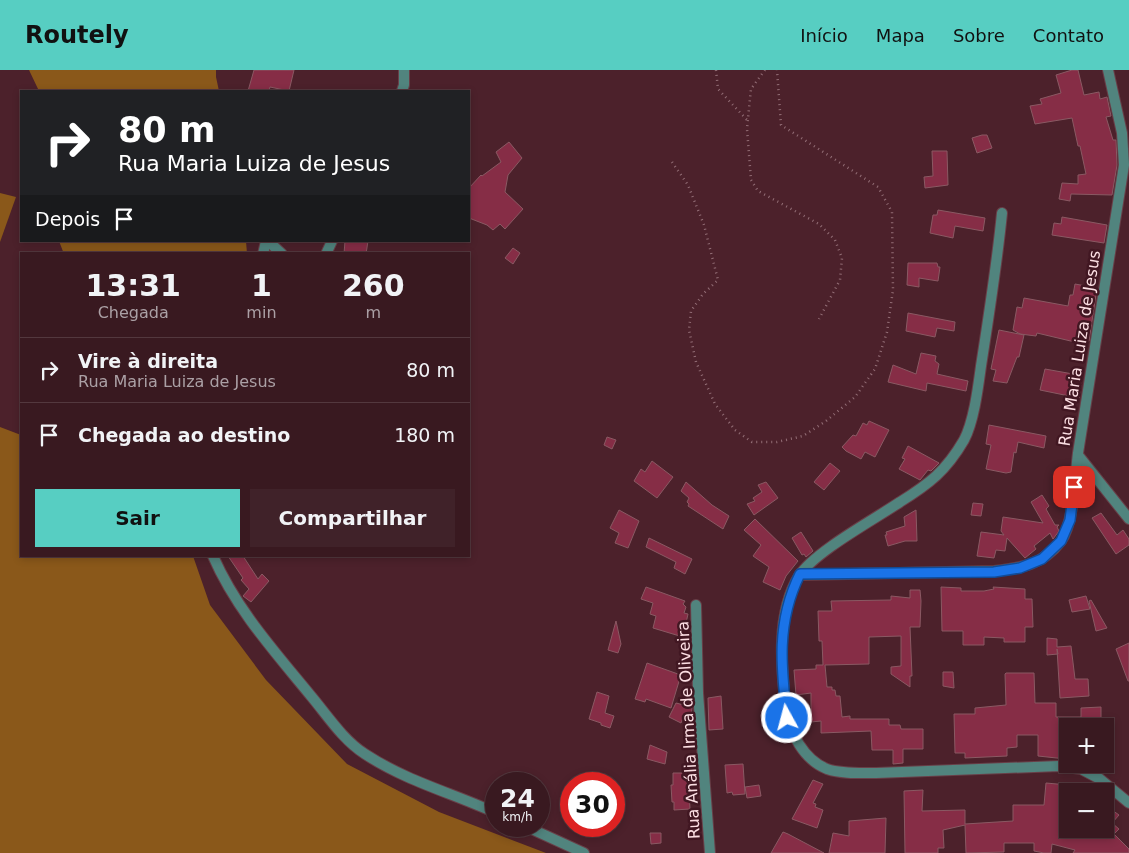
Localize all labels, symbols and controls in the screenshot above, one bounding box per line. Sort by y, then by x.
text: Routely [25,21,129,49]
text: Início [800,25,848,46]
text: Mapa [876,25,925,46]
text: Sobre [953,25,1005,46]
text: Contato [1033,25,1104,46]
icon: right [35,110,100,175]
text: 80 m [118,110,215,150]
text: Rua Maria Luiza de Jesus [118,151,390,176]
icon: arrive [110,205,138,233]
text: Depois [35,208,100,230]
street label: Rua Maria Luiza de Jesus [1055,249,1104,447]
text: 13:31 [85,268,181,303]
text: 1 [251,268,272,303]
text: 260 [342,268,405,303]
text: Chegada [98,303,169,322]
text: min [246,303,277,322]
text: m [365,303,381,322]
text: Vire à direita [78,350,218,372]
icon: right [35,356,63,384]
text: 80 m [406,359,455,381]
text: Rua Maria Luiza de Jesus [78,372,276,391]
icon: arrive [35,421,63,449]
text: Chegada ao destino [78,424,290,446]
text: 180 m [394,424,455,446]
pin [1053,466,1095,508]
icon: arrive [1060,473,1088,501]
button: Sair [35,489,240,547]
button: Compartilhar [250,489,455,547]
street label: Rua Anália Irma de Oliveira [673,620,704,839]
position arrow [760,691,812,743]
map controls [1059,718,1114,838]
button: + [1059,718,1114,773]
speed limit sign: 30 [560,772,625,837]
button: − [1059,783,1114,838]
text: 24 [500,784,535,813]
text: km/h [502,810,533,824]

